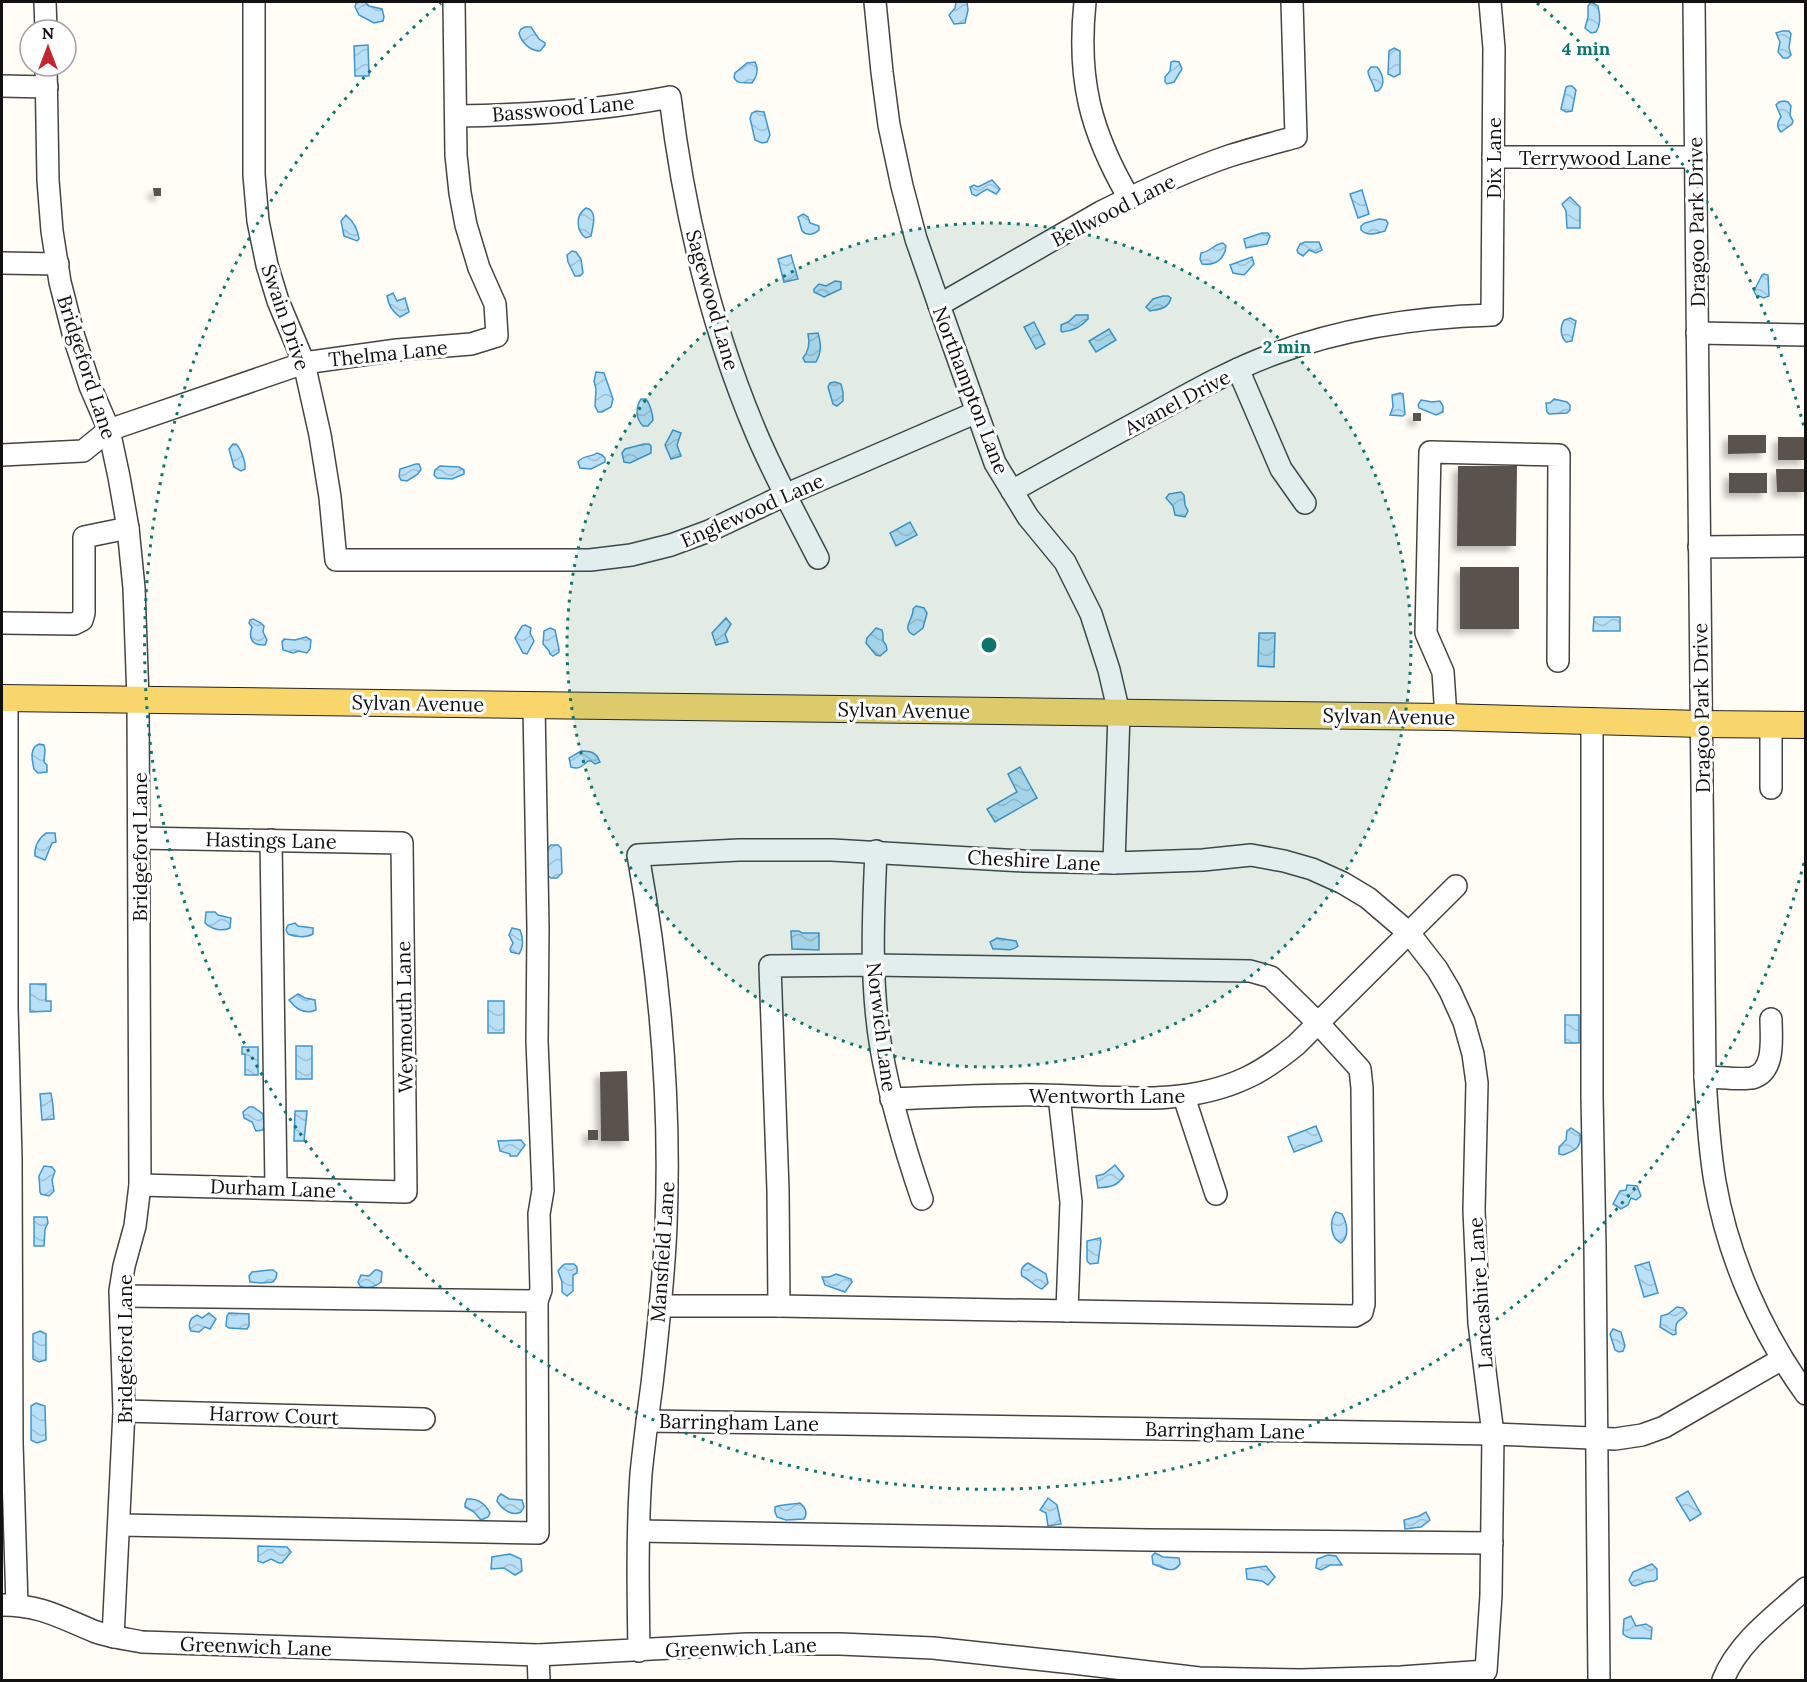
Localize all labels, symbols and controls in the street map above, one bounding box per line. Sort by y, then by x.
north arrow [18,18,78,78]
text: N [42,23,54,43]
text: 4 min [1562,37,1611,60]
street label: Basswood Lane [491,89,635,127]
street label: Dix Lane [1481,117,1506,199]
street label: Dragoo Park Drive [1682,137,1710,307]
street label: Terrywood Lane [1519,145,1671,170]
street label: Bellwood Lane [1047,168,1179,252]
street label: Sagewood Lane [681,227,745,373]
street label: Swain Drive [256,261,316,373]
street label: Bridgeford Lane [52,292,122,442]
street label: Northampton Lane [928,303,1015,477]
street label: Thelma Lane [327,334,449,372]
text: 2 min [1263,335,1312,358]
street label: Avanel Drive [1119,364,1234,441]
street label: Englewood Lane [677,467,828,553]
street label: Dragoo Park Drive [1687,623,1715,793]
centre of rings [979,635,999,655]
street label: Sylvan Avenue [352,689,485,717]
street label: Sylvan Avenue [838,696,971,724]
street label: Sylvan Avenue [1323,702,1456,730]
street label: Bridgeford Lane [127,772,152,922]
street label: Hastings Lane [205,826,337,854]
street label: Cheshire Lane [967,844,1102,876]
street label: Weymouth Lane [390,941,418,1093]
street label: Norwich Lane [862,961,902,1093]
street label: Wentworth Lane [1029,1083,1185,1108]
street label: Durham Lane [210,1173,337,1203]
street label: Mansfield Lane [645,1180,679,1323]
street label: Lancashire Lane [1462,1216,1498,1370]
street label: Bridgeford Lane [112,1274,137,1424]
street label: Harrow Court [209,1400,340,1430]
street label: Barringham Lane [659,1408,819,1436]
street label: Barringham Lane [1145,1416,1305,1444]
street label: Greenwich Lane [180,1631,333,1661]
street label: Greenwich Lane [665,1632,818,1662]

